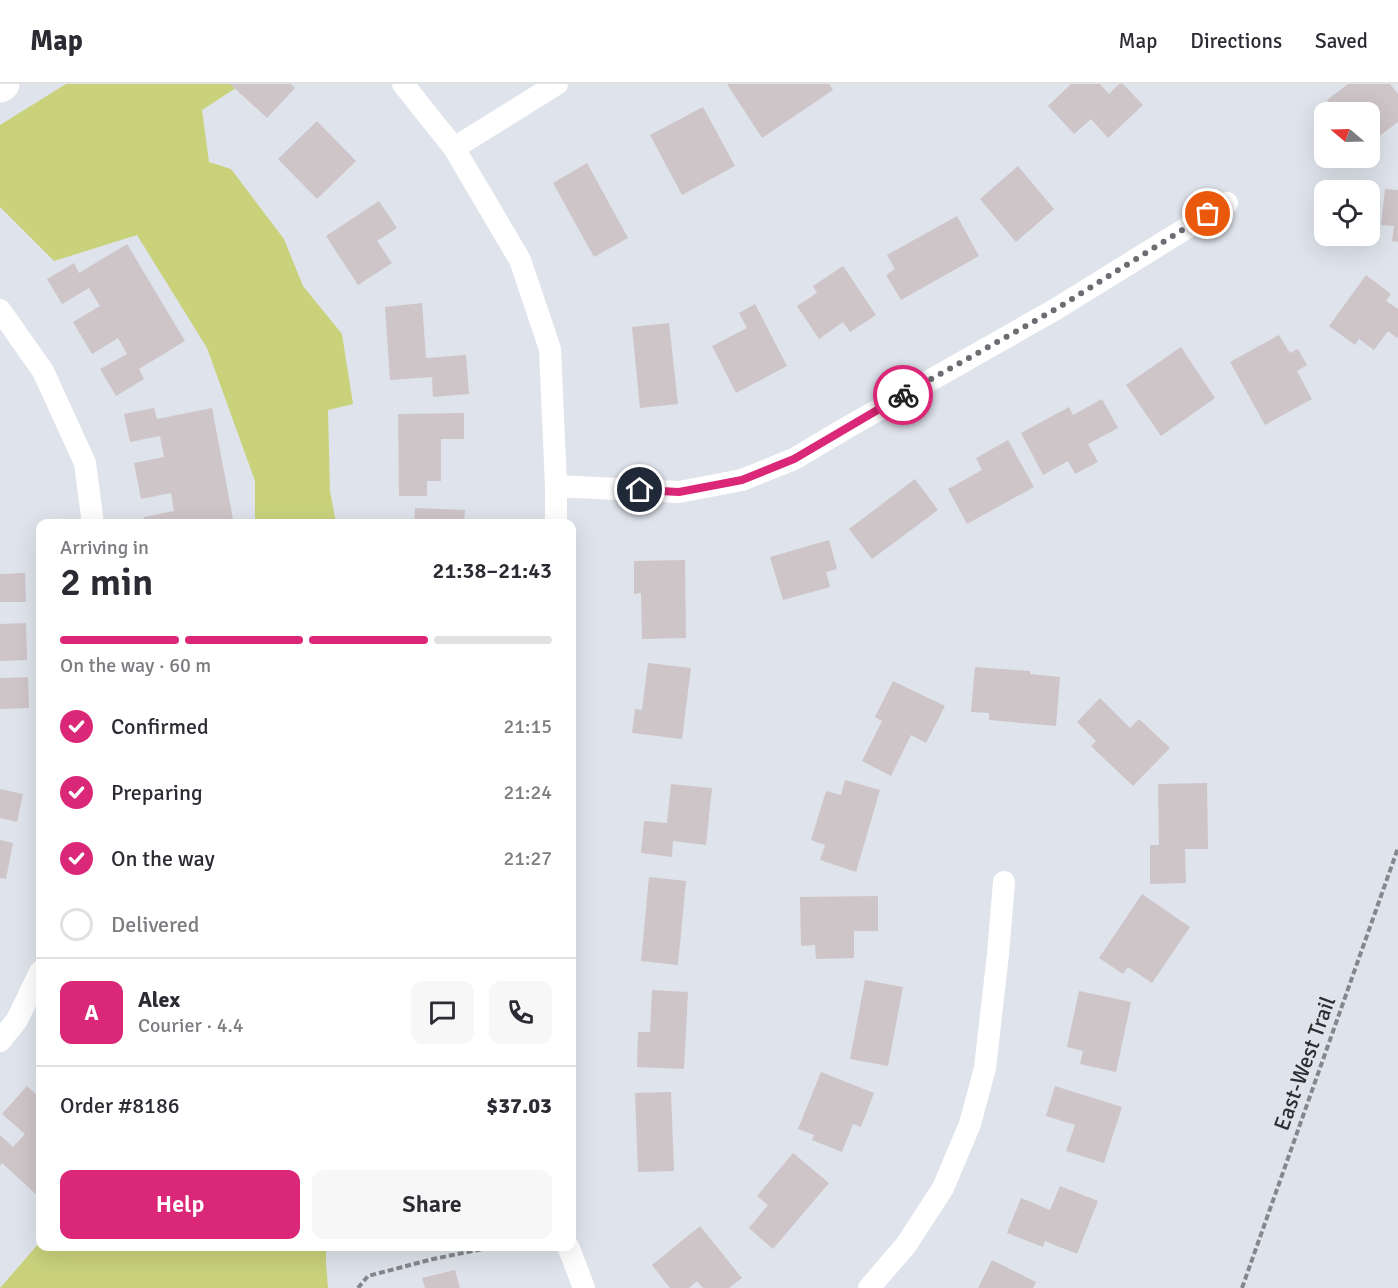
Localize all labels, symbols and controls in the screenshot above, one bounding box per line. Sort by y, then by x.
text: Map [30,24,83,58]
text: Map [1119,28,1157,54]
text: Directions [1190,28,1282,54]
text: Saved [1315,28,1368,54]
north arrow [1314,102,1380,168]
map controls [1314,102,1380,246]
button: locate [1314,180,1380,246]
pin [1182,188,1233,239]
icon: bag [1191,197,1224,230]
courier [873,365,933,425]
icon: bike [887,379,920,412]
pin [614,464,665,515]
icon: home [623,473,656,506]
text: Arriving in [60,535,149,560]
text: 21:38–21:43 [433,557,552,584]
text: 2 min [60,558,153,606]
text: On the way · 60 m [60,653,211,678]
icon: check [60,710,93,743]
text: Confirmed [111,713,209,740]
text: 21:15 [503,714,552,739]
icon: check [60,776,93,809]
text: Preparing [111,779,203,806]
text: 21:24 [503,780,552,805]
icon: check [60,842,93,875]
text: On the way [111,845,215,872]
text: 21:27 [503,846,552,871]
text: Delivered [111,911,199,938]
button: chat [411,981,474,1044]
button: phone [489,981,552,1044]
text: Alex [138,986,180,1013]
street label: East-West Trail [1268,992,1341,1134]
text: A [84,999,99,1026]
text: Courier · 4.4 [138,1013,244,1038]
text: Order #8186 [60,1092,180,1119]
text: $37.03 [486,1092,552,1119]
button: Help [60,1170,300,1239]
button: Share [312,1170,552,1239]

